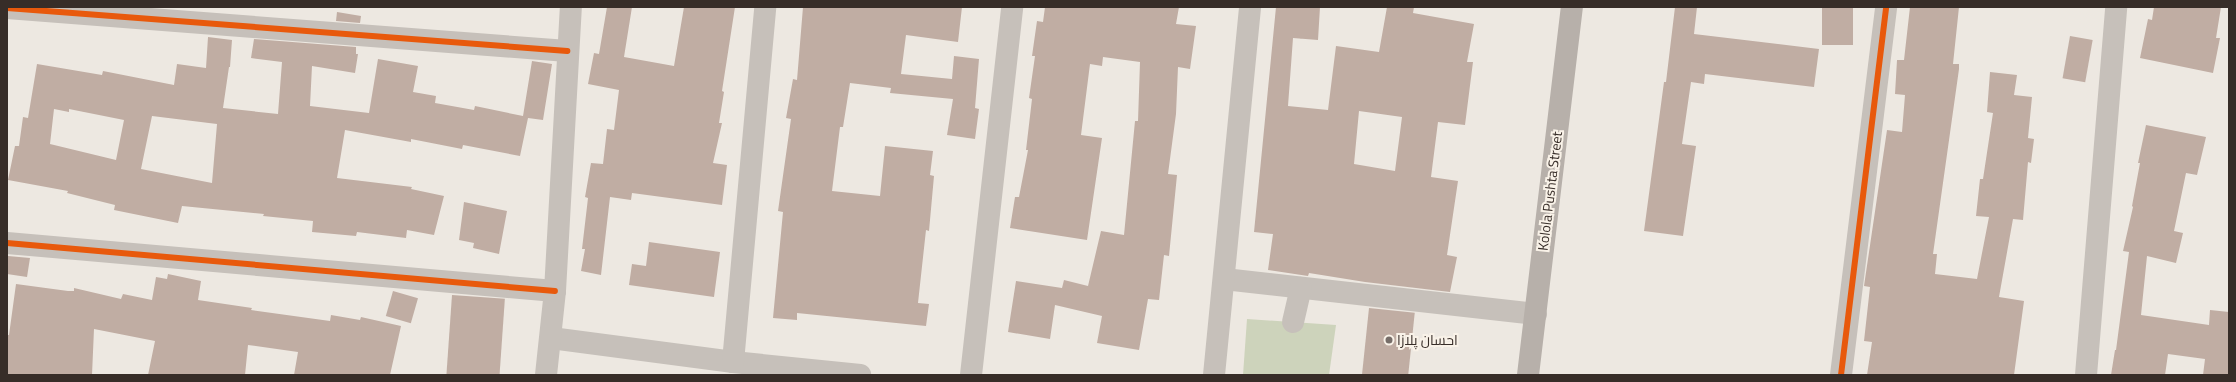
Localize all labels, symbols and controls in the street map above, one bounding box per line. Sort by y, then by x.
street label: Kolola Pushta Street [1534,130,1566,252]
place label: احسان پلازا [1397,332,1458,348]
marker: احسان پلازا [1384,335,1394,345]

